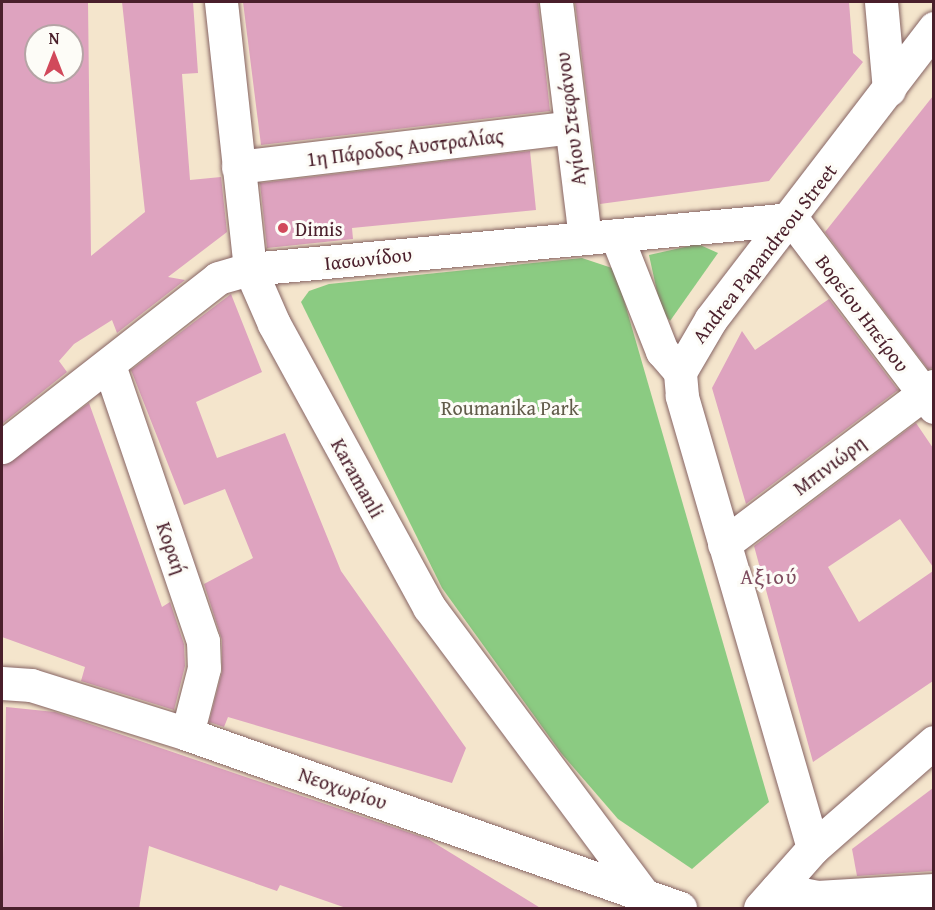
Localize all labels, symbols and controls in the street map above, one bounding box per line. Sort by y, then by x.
north arrow [24,24,84,84]
text: N [49,26,59,50]
street label: Αγίου Στεφάνου [550,51,590,187]
street label: 1η Πάροδος Αυστραλίας [305,123,505,171]
street label: Andrea Papandreou Street [687,159,841,347]
place label: Dimis [295,216,343,240]
marker: Dimis [276,221,290,235]
street label: Ιασωνίδου [323,241,413,275]
street label: Βορείου Ηπείρου [811,250,915,376]
park label: Roumanika Park [441,395,579,419]
street label: Μπινιώρη [788,430,870,500]
street label: Karamanli [326,434,390,522]
street label: Κοραή [152,519,192,577]
district label: Αξιού [740,564,798,590]
street label: Νεοχωρίου [296,762,390,814]

